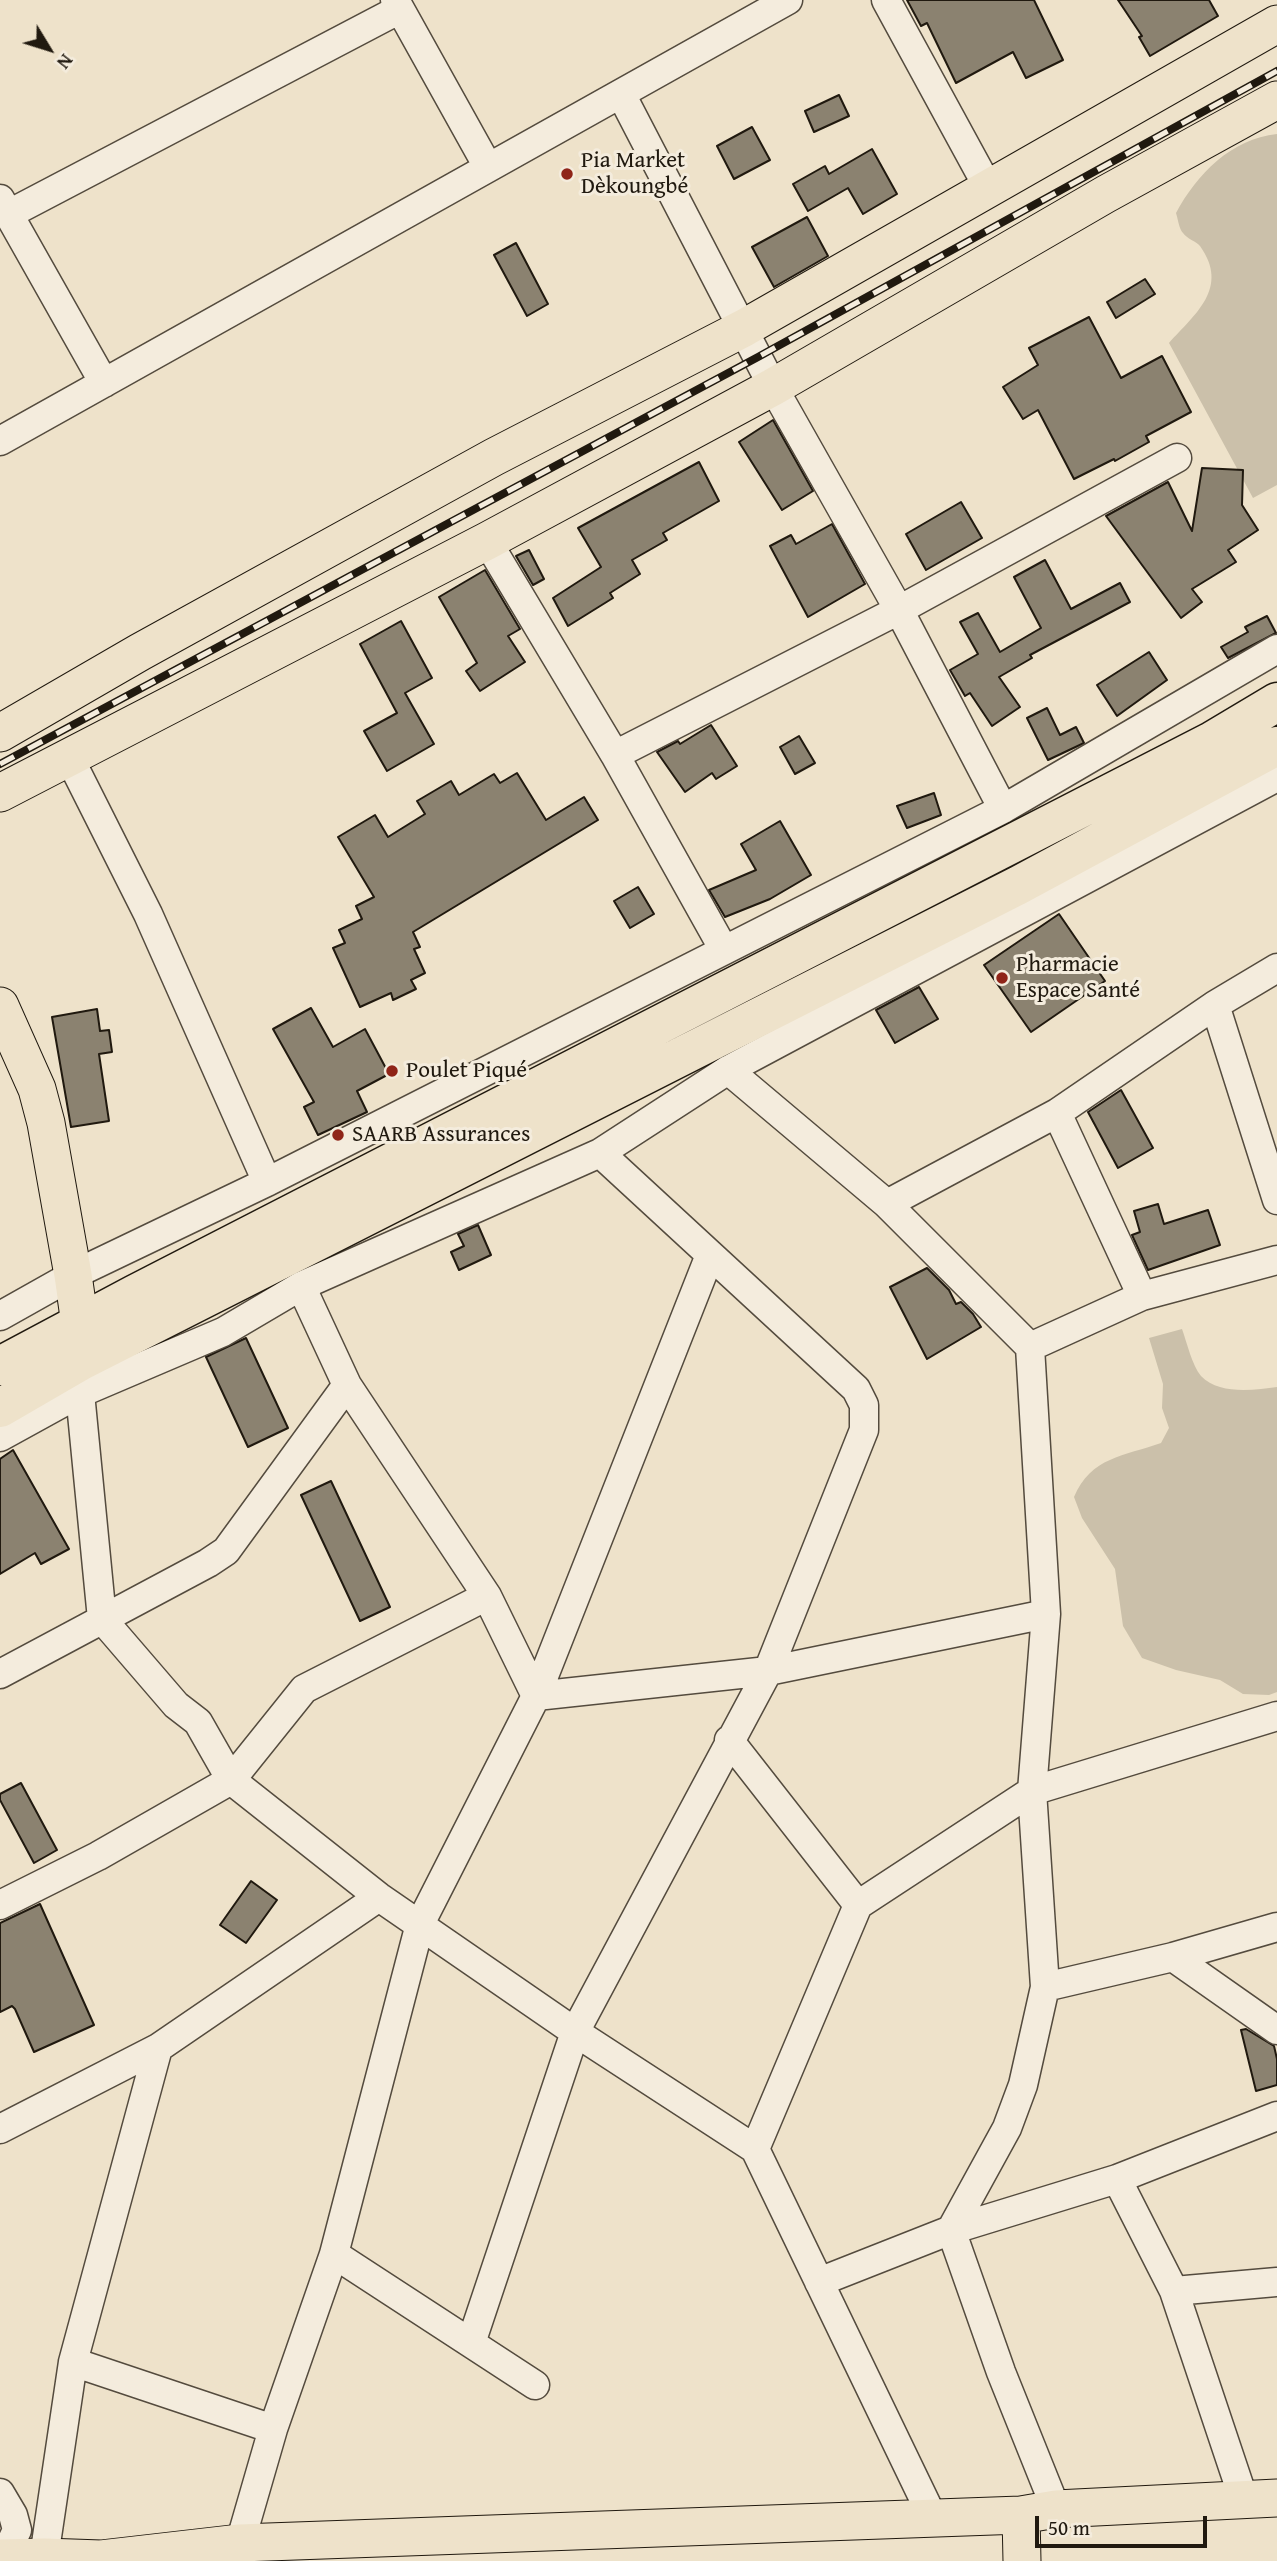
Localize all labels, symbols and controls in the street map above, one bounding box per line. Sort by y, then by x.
north arrow [14,14,84,84]
text: N [51,48,80,76]
place label: Pia Market Dèkoungbé [581,147,688,201]
marker: Pia Market Dèkoungbé [559,166,575,182]
place label: Pharmacie Espace Santé [1016,951,1140,1005]
marker: Pharmacie Espace Santé [994,970,1010,986]
place label: Poulet Piqué [406,1057,527,1085]
marker: Poulet Piqué [384,1063,400,1079]
place label: SAARB Assurances [352,1121,530,1149]
marker: SAARB Assurances [330,1127,346,1143]
scale bar [1039,2502,1210,2546]
text: 50 m [1048,2512,1090,2543]

